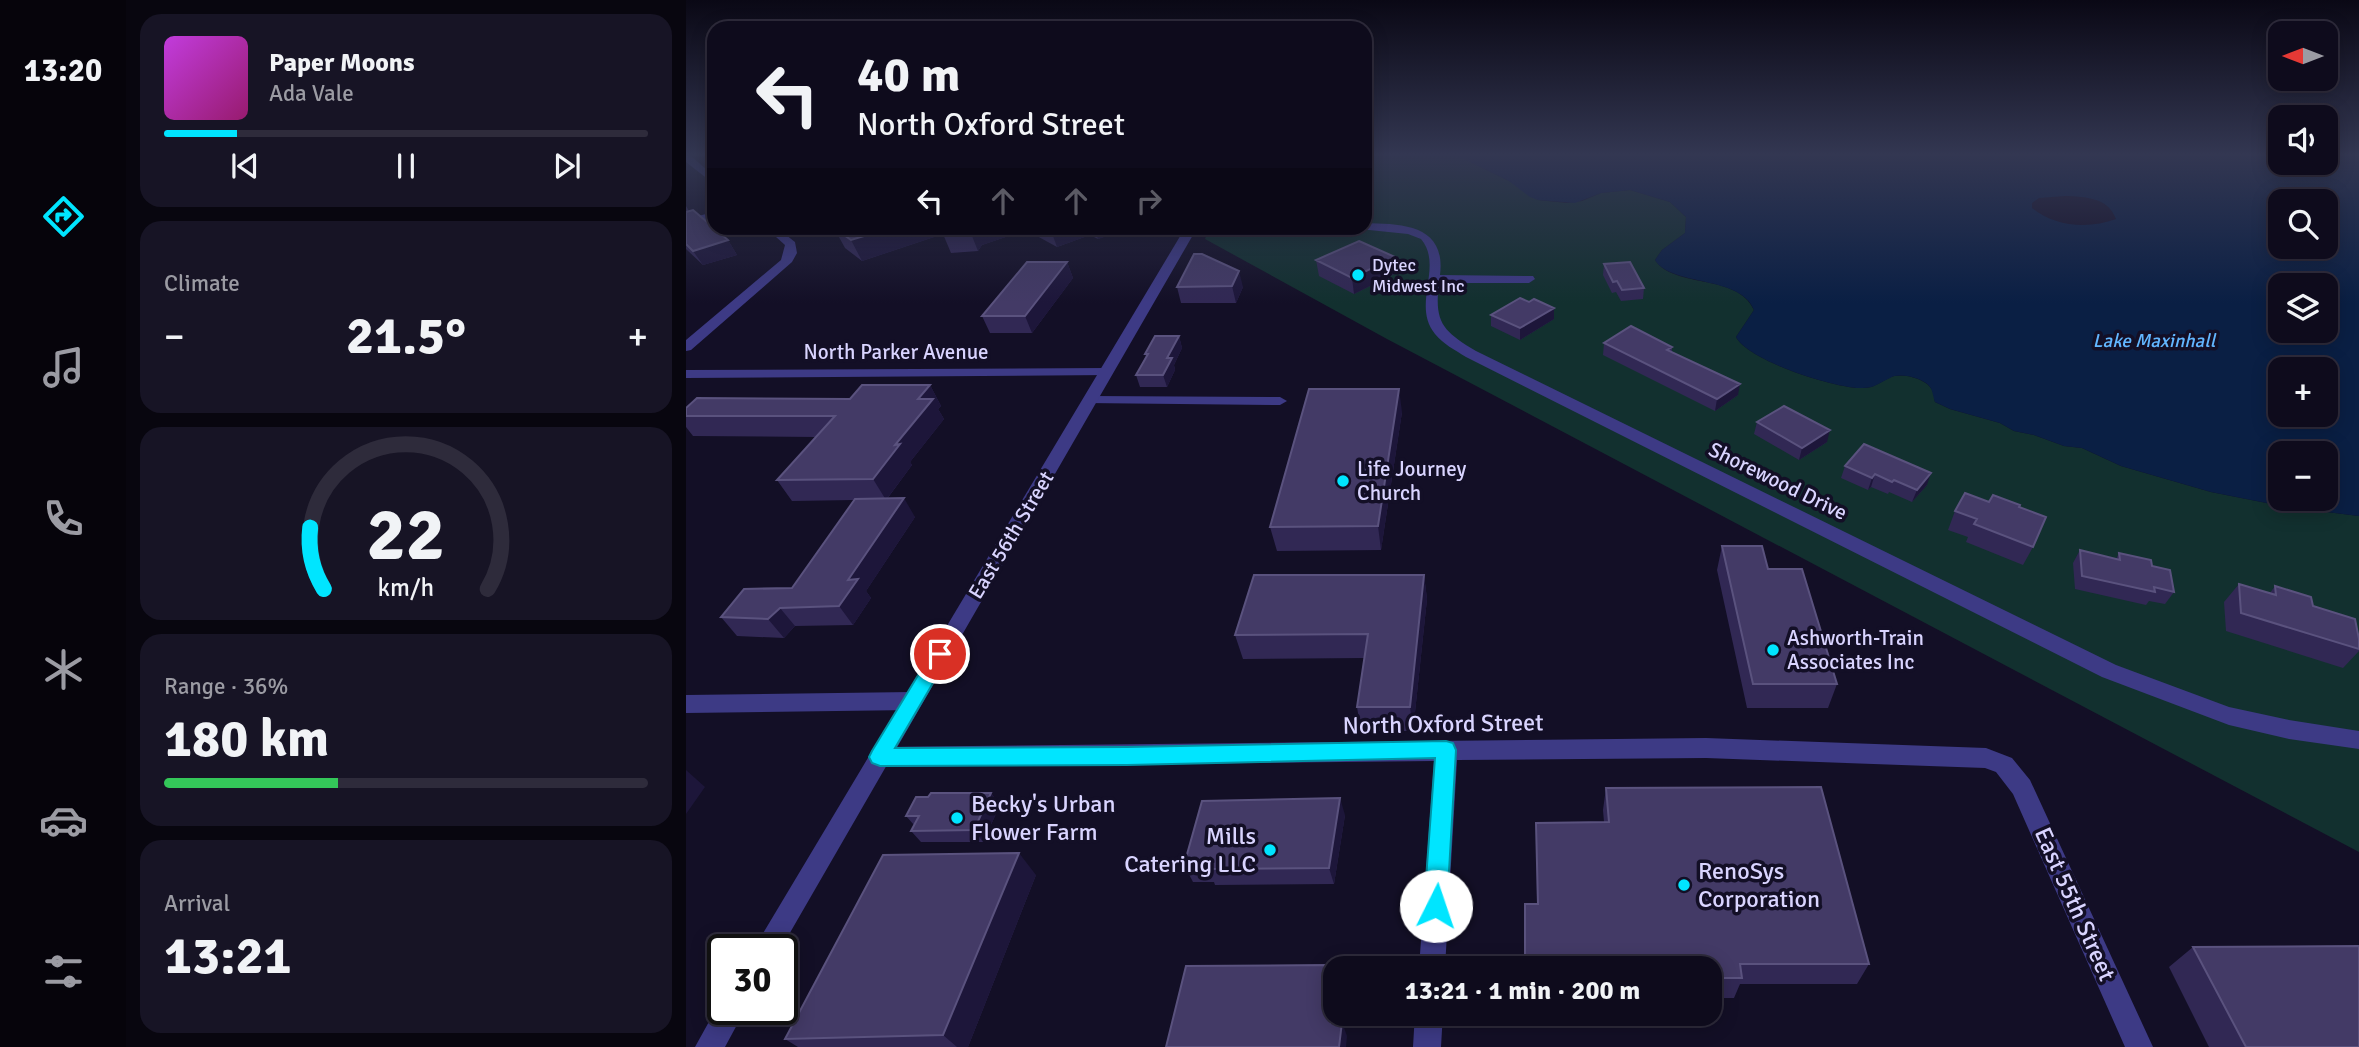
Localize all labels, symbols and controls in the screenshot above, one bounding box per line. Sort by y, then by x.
north arrow [2268,21,2338,91]
map controls [2268,21,2338,511]
text: 40 m [857,45,960,105]
text: Paper Moons [269,47,415,79]
icon: left [742,49,833,140]
text: 13:20 [24,51,102,90]
text: Ada Vale [269,79,354,108]
text: North Oxford Street [857,105,1125,144]
button: sound [2268,105,2338,175]
icon: previous [226,147,264,185]
icon: pause [387,147,425,185]
icon: next [548,147,586,185]
icon: left [911,182,949,220]
icon: ahead [984,182,1022,220]
icon: ahead [1057,182,1095,220]
icon: right [1130,182,1168,220]
button: search [2268,189,2338,259]
icon: directions [39,192,88,241]
place label: Dytec Midwest Inc [1372,254,1464,297]
marker: Dytec Midwest Inc [1350,267,1366,283]
text: Climate [164,269,240,298]
button: layers [2268,273,2338,343]
text: 21.5° [346,304,466,368]
text: − [164,313,185,360]
text: + [627,313,648,360]
water label: Lake Maxinhall [2093,329,2217,353]
street label: North Parker Avenue [803,339,989,365]
icon: music [39,343,88,392]
button: + [2268,357,2338,427]
street label: Shorewood Drive [1704,436,1852,526]
button: − [2268,441,2338,511]
place label: Life Journey Church [1357,456,1466,506]
street label: East 56th Street [963,466,1059,604]
marker: Life Journey Church [1335,473,1351,489]
text: 22 [367,492,445,581]
icon: phone [39,494,88,543]
text: km/h [378,572,434,603]
pin [910,624,970,684]
place label: Ashworth-Train Associates Inc [1787,625,1924,675]
icon: arrive [921,635,959,673]
marker: Ashworth-Train Associates Inc [1765,642,1781,658]
icon: climate [39,645,88,694]
text: Range · 36% [164,672,288,701]
text: 180 km [164,707,329,771]
street label: North Oxford Street [1342,707,1544,741]
place label: Becky's Urban Flower Farm [971,789,1116,847]
icon: car [39,796,88,845]
marker: Becky's Urban Flower Farm [949,810,965,826]
place label: Mills Catering LLC [1124,821,1256,879]
street label: East 55th Street [2028,823,2122,985]
marker: Mills Catering LLC [1262,842,1278,858]
place label: RenoSys Corporation [1698,856,1820,914]
position arrow [1399,869,1473,943]
marker: RenoSys Corporation [1676,877,1692,893]
text: Arrival [164,889,230,918]
text: 13:21 [164,924,292,988]
speed limit sign: 30 [707,934,798,1025]
icon: filters [39,947,88,996]
text: 13:21 · 1 min · 200 m [1405,975,1640,1007]

